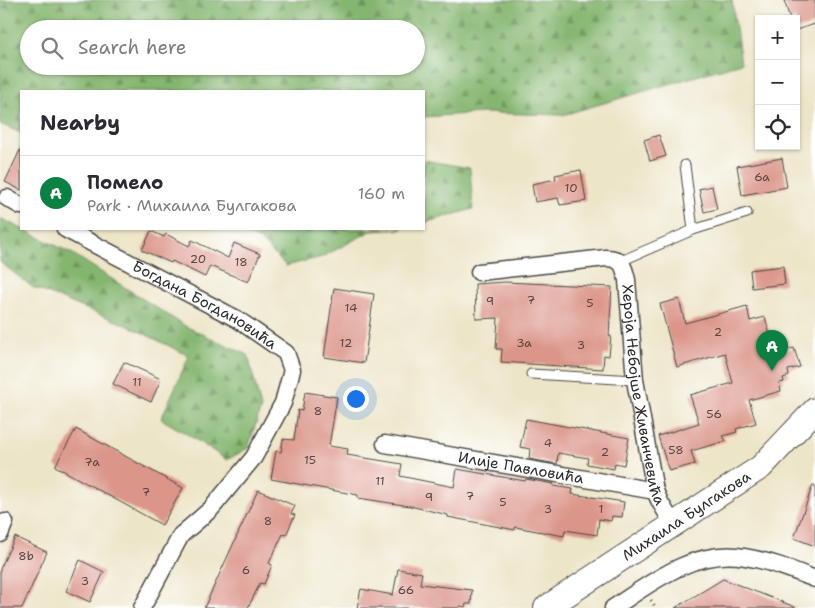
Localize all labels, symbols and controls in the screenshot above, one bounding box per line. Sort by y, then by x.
map controls [755,15,800,150]
button: + [755,15,800,60]
search box [20,20,425,75]
icon: search [38,34,66,62]
text: Search here [78,35,187,60]
button: − [755,60,800,105]
button: locate [755,105,800,150]
text: Nearby [40,109,120,137]
house number: 6a [754,169,770,185]
text: Помело [87,170,163,195]
house number: 10 [564,180,578,196]
text: A [50,183,62,204]
text: 160 m [358,183,405,204]
text: Park · Михаила Булгакова [87,195,296,216]
house number: 20 [190,251,206,267]
house number: 18 [234,254,248,270]
street label: Богдана Богдановића [129,256,281,354]
street label: Хероја Небојше Живанчевића [617,283,670,509]
house number: 7 [527,292,535,308]
house number: 9 [486,293,494,309]
house number: 5 [586,295,594,311]
house number: 14 [345,300,357,316]
house number: 2 [714,324,722,340]
pin: A [756,330,788,371]
house number: 12 [340,335,352,351]
house number: 3a [516,335,532,351]
house number: 3 [577,337,585,353]
house number: 11 [132,374,142,390]
your location [343,386,369,412]
house number: 8 [314,403,322,419]
house number: 56 [706,406,722,422]
house number: 4 [544,435,552,451]
house number: 58 [668,442,684,458]
house number: 2 [601,444,609,460]
street label: Илије Павловића [457,447,586,489]
house number: 15 [304,452,316,468]
house number: 7a [84,454,100,470]
street label: Михаила Булгакова [618,466,755,565]
house number: 11 [375,473,385,489]
house number: 7 [142,484,150,500]
house number: 7 [466,488,474,504]
house number: 9 [425,489,433,505]
house number: 5 [499,494,507,510]
house number: 3 [544,501,552,517]
house number: 1 [598,501,604,517]
house number: 8 [264,513,272,529]
house number: 8b [18,548,34,564]
house number: 6 [242,562,250,578]
house number: 3 [81,573,89,589]
house number: 66 [398,582,414,598]

